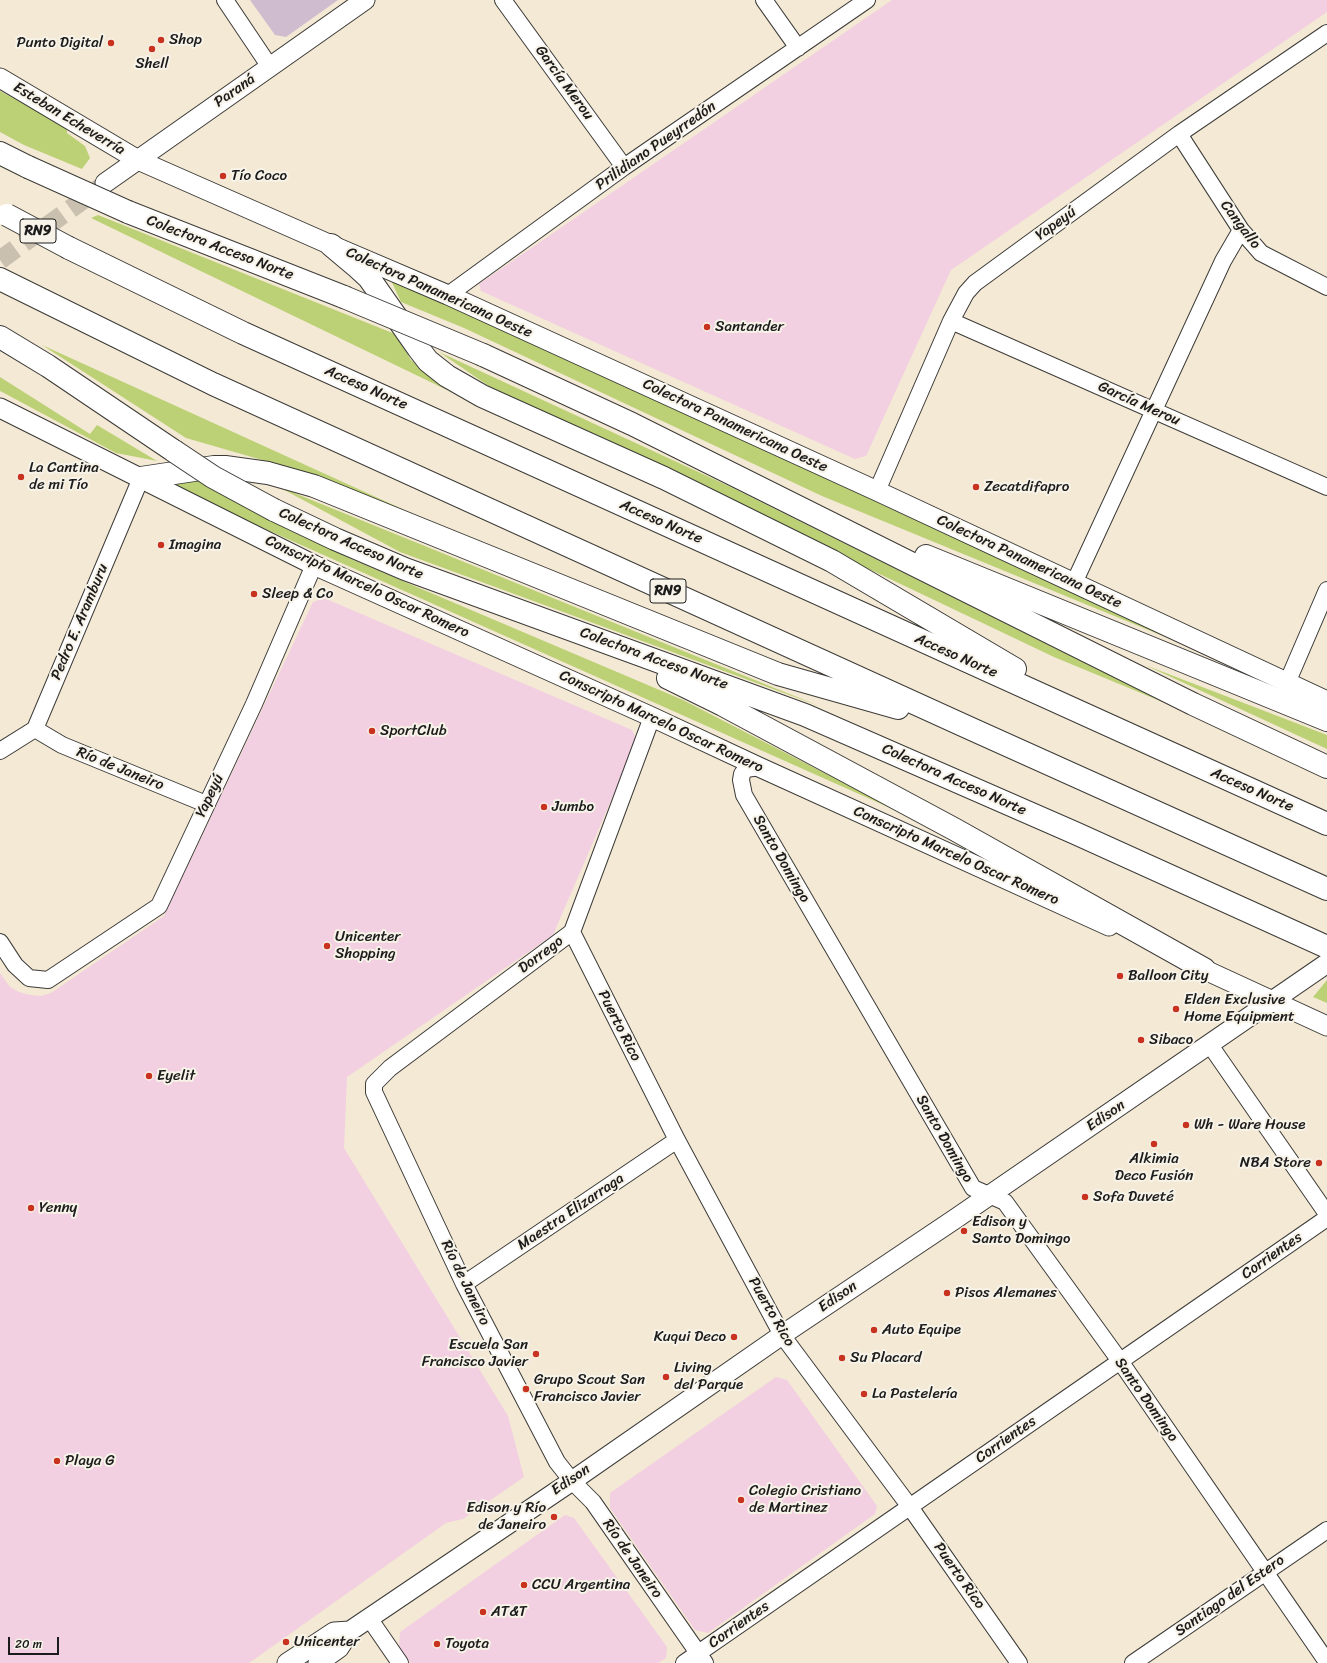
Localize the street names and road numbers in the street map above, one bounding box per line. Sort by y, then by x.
street label: García Merou [531,42,597,124]
street label: Paraná [211,70,259,112]
street label: Esteban Echeverría [10,79,128,159]
street label: Prilidiano Pueyrredón [592,98,720,194]
street label: Cangallo [1216,197,1264,253]
street label: Yapeyú [1032,203,1080,245]
street label: Colectora Acceso Norte [144,212,296,284]
road number: RN9 [20,219,56,243]
street label: Colectora Panamericana Oeste [343,244,535,342]
street label: Acceso Norte [322,362,410,414]
street label: Colectora Panamericana Oeste [640,375,830,477]
street label: García Merou [1095,378,1183,430]
street label: Acceso Norte [617,496,705,548]
street label: Colectora Acceso Norte [276,504,426,584]
street label: Colectora Panamericana Oeste [934,511,1124,613]
street label: Conscripto Marcelo Oscar Romero [262,532,472,642]
street label: Pedro E. Aramburu [47,561,113,683]
road number: RN9 [650,579,686,603]
street label: Colectora Acceso Norte [578,624,730,694]
street label: Acceso Norte [912,630,1000,682]
street label: Conscripto Marcelo Oscar Romero [556,667,766,777]
street label: Colectora Acceso Norte [879,740,1029,820]
street label: Río de Janeiro [74,743,166,795]
street label: Acceso Norte [1208,764,1296,816]
street label: Yapeyú [192,772,228,820]
street label: Conscripto Marcelo Oscar Romero [850,802,1062,910]
street label: Santo Domingo [749,812,813,906]
street label: Dorrego [515,932,567,978]
street label: Puerto Rico [593,988,645,1064]
street label: Santo Domingo [912,1092,976,1186]
street label: Edison [1083,1097,1129,1135]
street label: Maestra Elizarraga [514,1170,628,1254]
street label: Corrientes [1238,1229,1306,1283]
street label: Río de Janeiro [437,1237,493,1329]
street label: Puerto Rico [744,1274,798,1350]
street label: Edison [815,1278,861,1316]
street label: Santo Domingo [1110,1355,1182,1445]
street label: Corrientes [972,1413,1040,1467]
street label: Edison [548,1461,594,1499]
street label: Río de Janeiro [598,1516,666,1602]
street label: Puerto Rico [929,1539,989,1613]
street label: Santiago del Estero [1172,1552,1288,1640]
street label: Corrientes [705,1598,773,1652]

